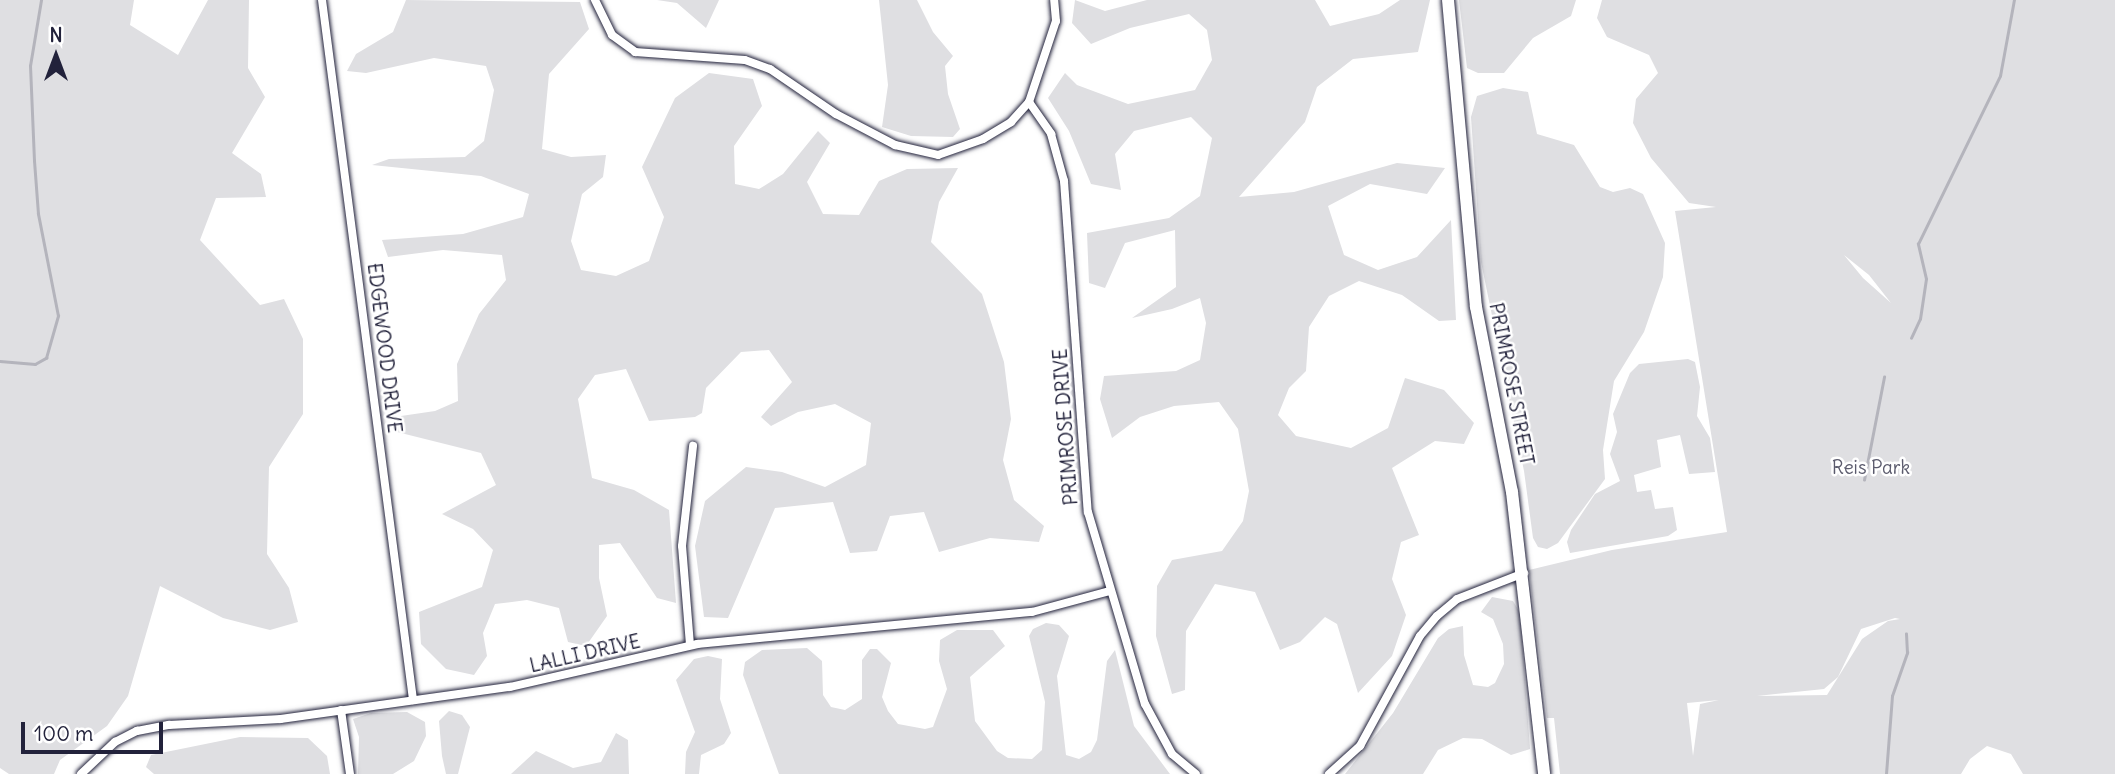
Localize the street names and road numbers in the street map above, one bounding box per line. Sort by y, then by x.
street label: EDGEWOOD DRIVE [362,262,406,434]
street label: PRIMROSE STREET [1484,301,1538,467]
street label: PRIMROSE DRIVE [1049,348,1083,506]
street label: LALLI DRIVE [527,630,643,678]

